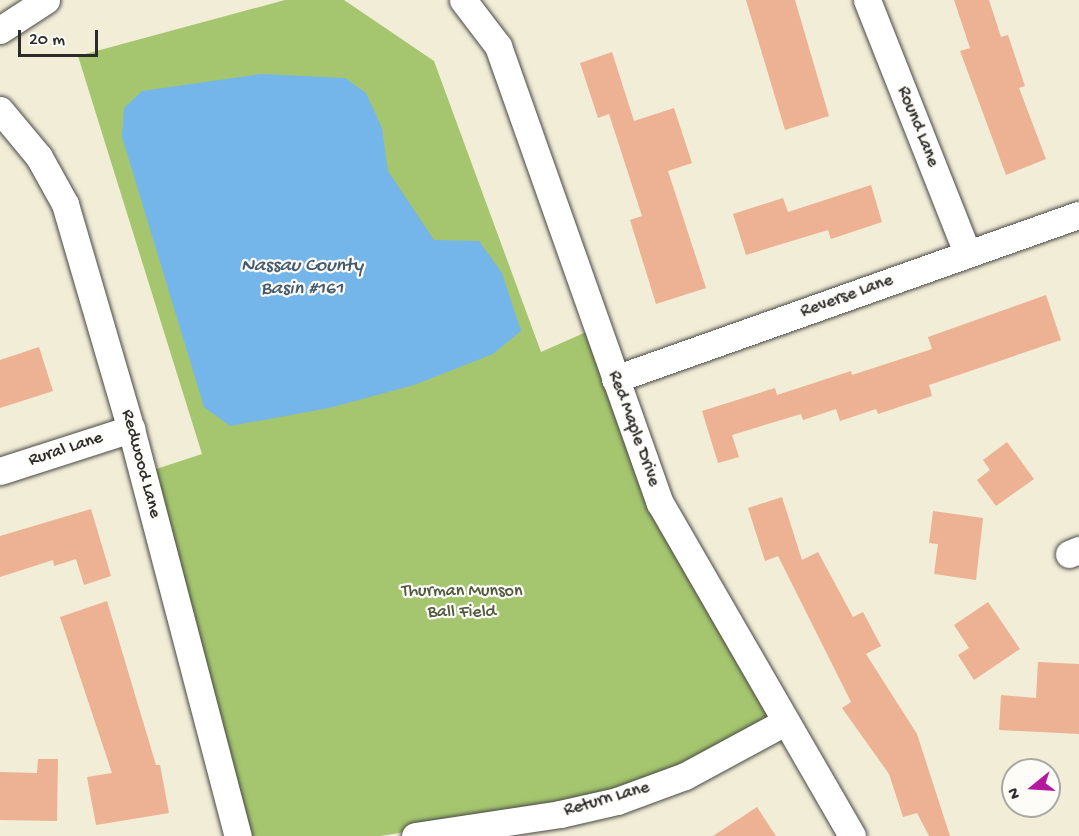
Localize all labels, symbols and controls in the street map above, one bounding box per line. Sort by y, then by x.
scale bar [21,18,100,56]
text: 20 m [29,30,65,51]
street label: Round Lane [891,84,943,170]
water label: Nassau County Basin #161 [241,255,363,302]
street label: Reverse Lane [798,270,896,324]
street label: Red Maple Drive [602,368,664,490]
street label: Redwood Lane [115,408,165,520]
street label: Rural Lane [26,428,106,472]
park label: Thurman Munson Ball Field [401,582,523,624]
north arrow [1001,758,1061,818]
street label: Return Lane [562,777,652,823]
text: N [1005,785,1026,801]

